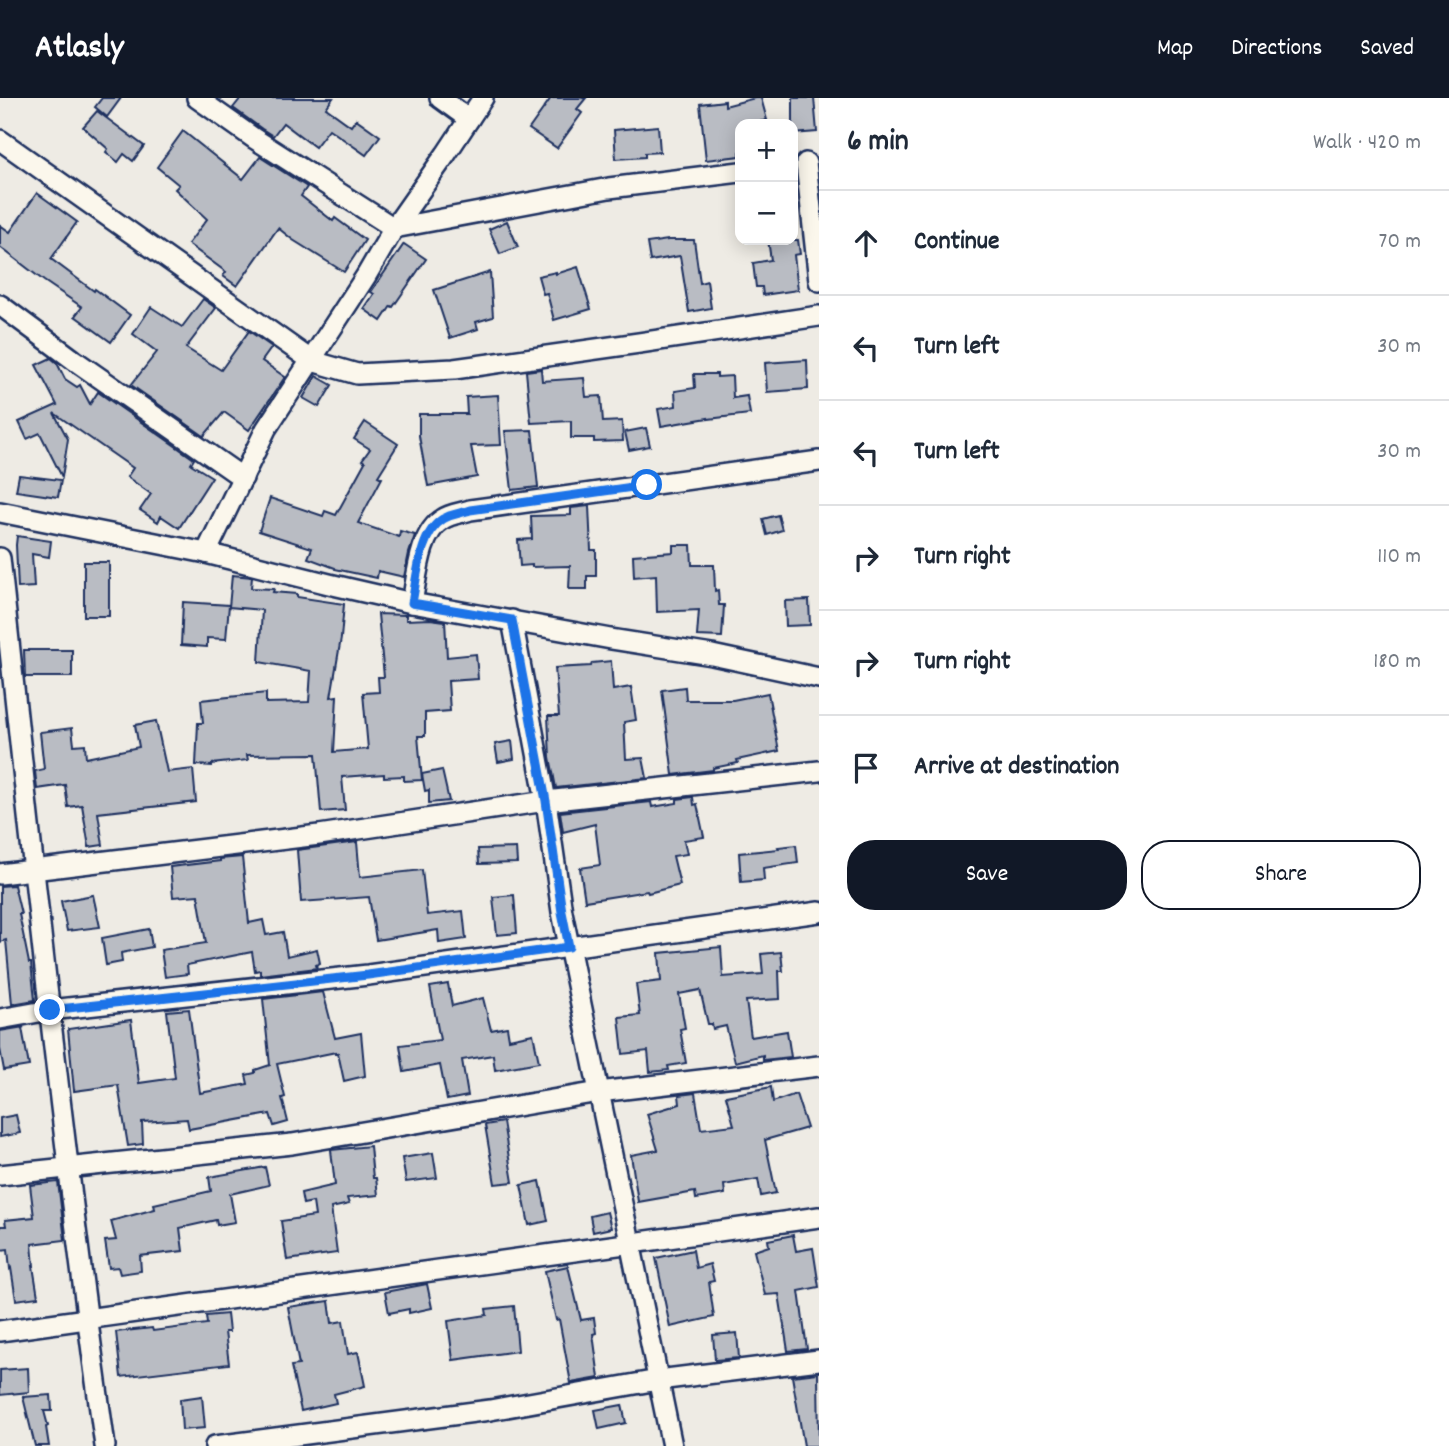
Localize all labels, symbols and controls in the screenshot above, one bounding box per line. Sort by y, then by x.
text: Atlasly [35,26,124,73]
text: Map [1157,32,1193,66]
text: Directions [1231,32,1322,66]
text: Saved [1360,32,1414,66]
map controls [735,119,798,245]
button: + [735,119,798,182]
text: 6 min [847,122,909,165]
text: Walk · 420 m [1313,127,1421,160]
button: − [735,182,798,245]
icon: ahead [847,224,885,262]
text: Continue [914,224,999,261]
text: 70 m [1379,226,1421,259]
icon: left [847,329,885,367]
text: Turn left [914,329,1000,366]
text: 30 m [1377,331,1421,364]
icon: left [847,434,885,472]
text: Turn left [914,434,1000,471]
text: 30 m [1377,436,1421,469]
route start [631,469,662,500]
icon: right [847,539,885,577]
text: Turn right [914,539,1011,576]
text: 110 m [1377,541,1421,574]
icon: right [847,644,885,682]
text: Turn right [914,644,1011,681]
text: 180 m [1373,646,1421,679]
icon: arrive [847,749,885,787]
text: Arrive at destination [914,749,1119,786]
button: Save [847,840,1127,910]
button: Share [1141,840,1421,910]
route end [34,994,65,1025]

